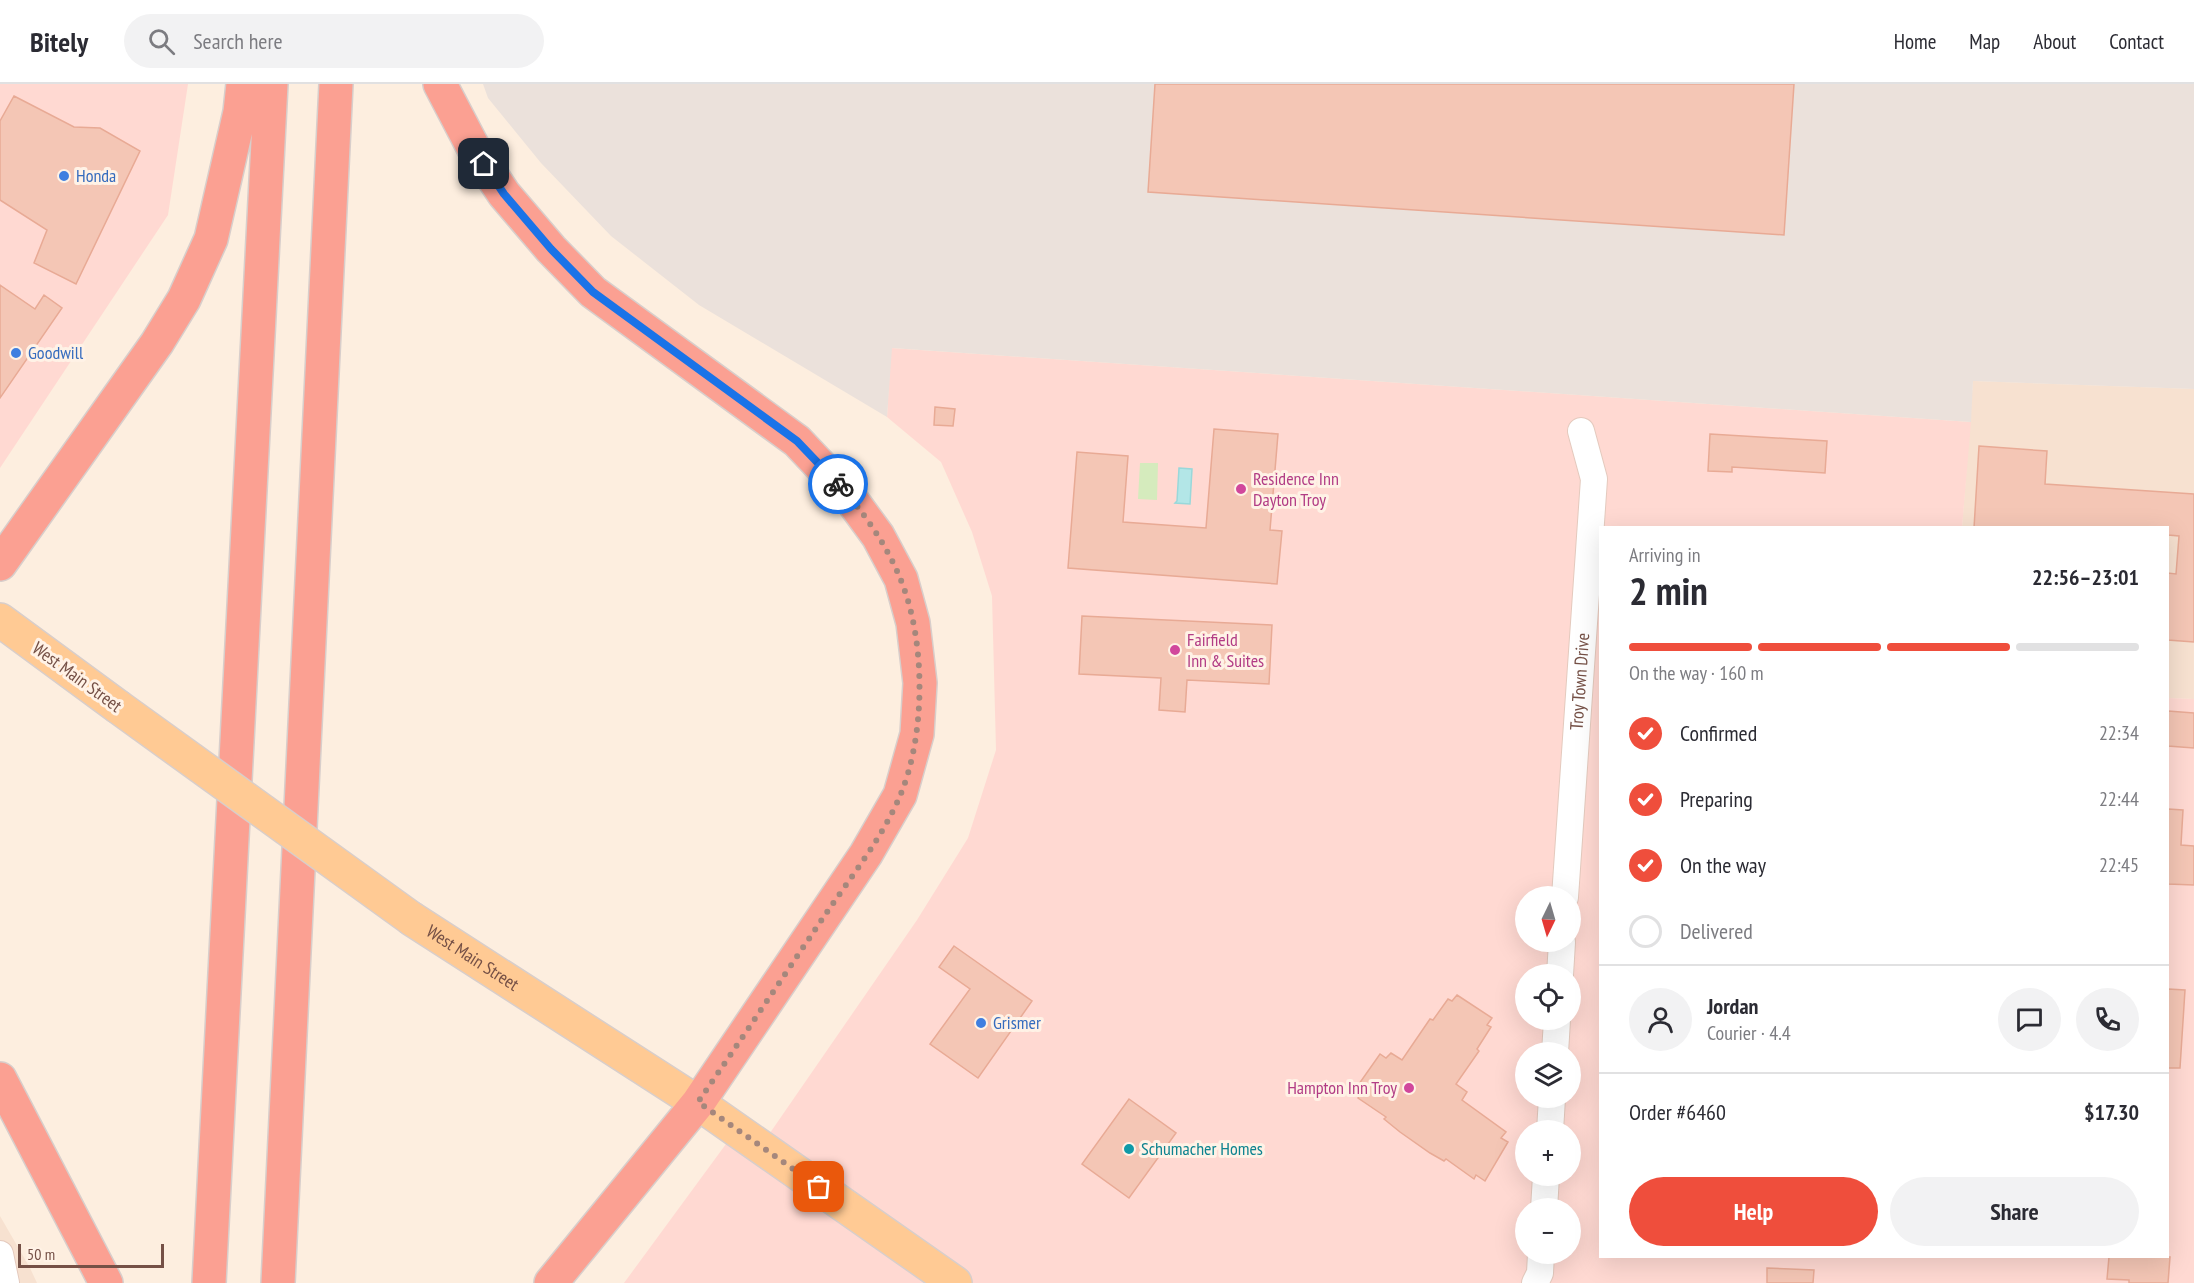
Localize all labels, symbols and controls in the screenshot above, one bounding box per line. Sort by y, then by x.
search box [124,14,544,68]
text: Bitely [30,23,88,60]
icon: search [145,25,178,58]
text: Search here [193,27,283,55]
text: Home [1894,28,1936,55]
text: Map [1969,28,2000,55]
text: About [2033,28,2076,55]
text: Contact [2109,28,2164,55]
pin [458,138,509,189]
icon: home [467,147,500,180]
place label: Honda [76,164,116,187]
marker: Honda [57,169,71,183]
place label: Goodwill [28,341,84,364]
marker: Goodwill [9,346,23,360]
courier [808,454,868,514]
place label: Residence Inn Dayton Troy [1253,467,1339,511]
icon: bike [822,468,855,501]
marker: Residence Inn Dayton Troy [1234,482,1248,496]
text: Arriving in [1629,542,1701,568]
text: 22:56–23:01 [2032,563,2139,591]
text: 2 min [1629,565,1708,616]
place label: Fairfield Inn & Suites [1187,628,1264,672]
street label: Troy Town Drive [1565,632,1594,731]
street label: West Main Street [28,636,127,717]
marker: Fairfield Inn & Suites [1168,643,1182,657]
text: On the way · 160 m [1629,660,1764,686]
icon: check [1629,717,1662,750]
text: Confirmed [1680,719,1757,747]
text: 22:34 [2099,720,2139,746]
icon: check [1629,783,1662,816]
text: Preparing [1680,785,1753,813]
text: 22:44 [2099,786,2139,812]
icon: check [1629,849,1662,882]
text: On the way [1680,851,1766,879]
text: 22:45 [2099,852,2139,878]
north arrow [1515,886,1581,952]
map controls [1515,886,1581,1264]
text: Delivered [1680,917,1753,945]
street label: West Main Street [422,919,523,996]
button: locate [1515,964,1581,1030]
button: person [1629,988,1692,1051]
button: chat [1998,988,2061,1051]
button: phone [2076,988,2139,1051]
text: Jordan [1707,992,1758,1020]
place label: Grismer [993,1011,1041,1034]
marker: Grismer [974,1016,988,1030]
text: Courier · 4.4 [1707,1020,1791,1046]
button: layers [1515,1042,1581,1108]
place label: Hampton Inn Troy [1287,1076,1397,1099]
marker: Hampton Inn Troy [1402,1081,1416,1095]
text: Order #6460 [1629,1098,1726,1126]
text: $17.30 [2084,1098,2139,1126]
button: + [1515,1120,1581,1186]
place label: Schumacher Homes [1141,1137,1263,1160]
marker: Schumacher Homes [1122,1142,1136,1156]
pin [793,1161,844,1212]
icon: bag [802,1170,835,1203]
button: Help [1629,1177,1878,1246]
button: Share [1890,1177,2139,1246]
button: − [1515,1198,1581,1264]
scale bar [18,1241,164,1268]
text: 50 m [27,1244,55,1264]

